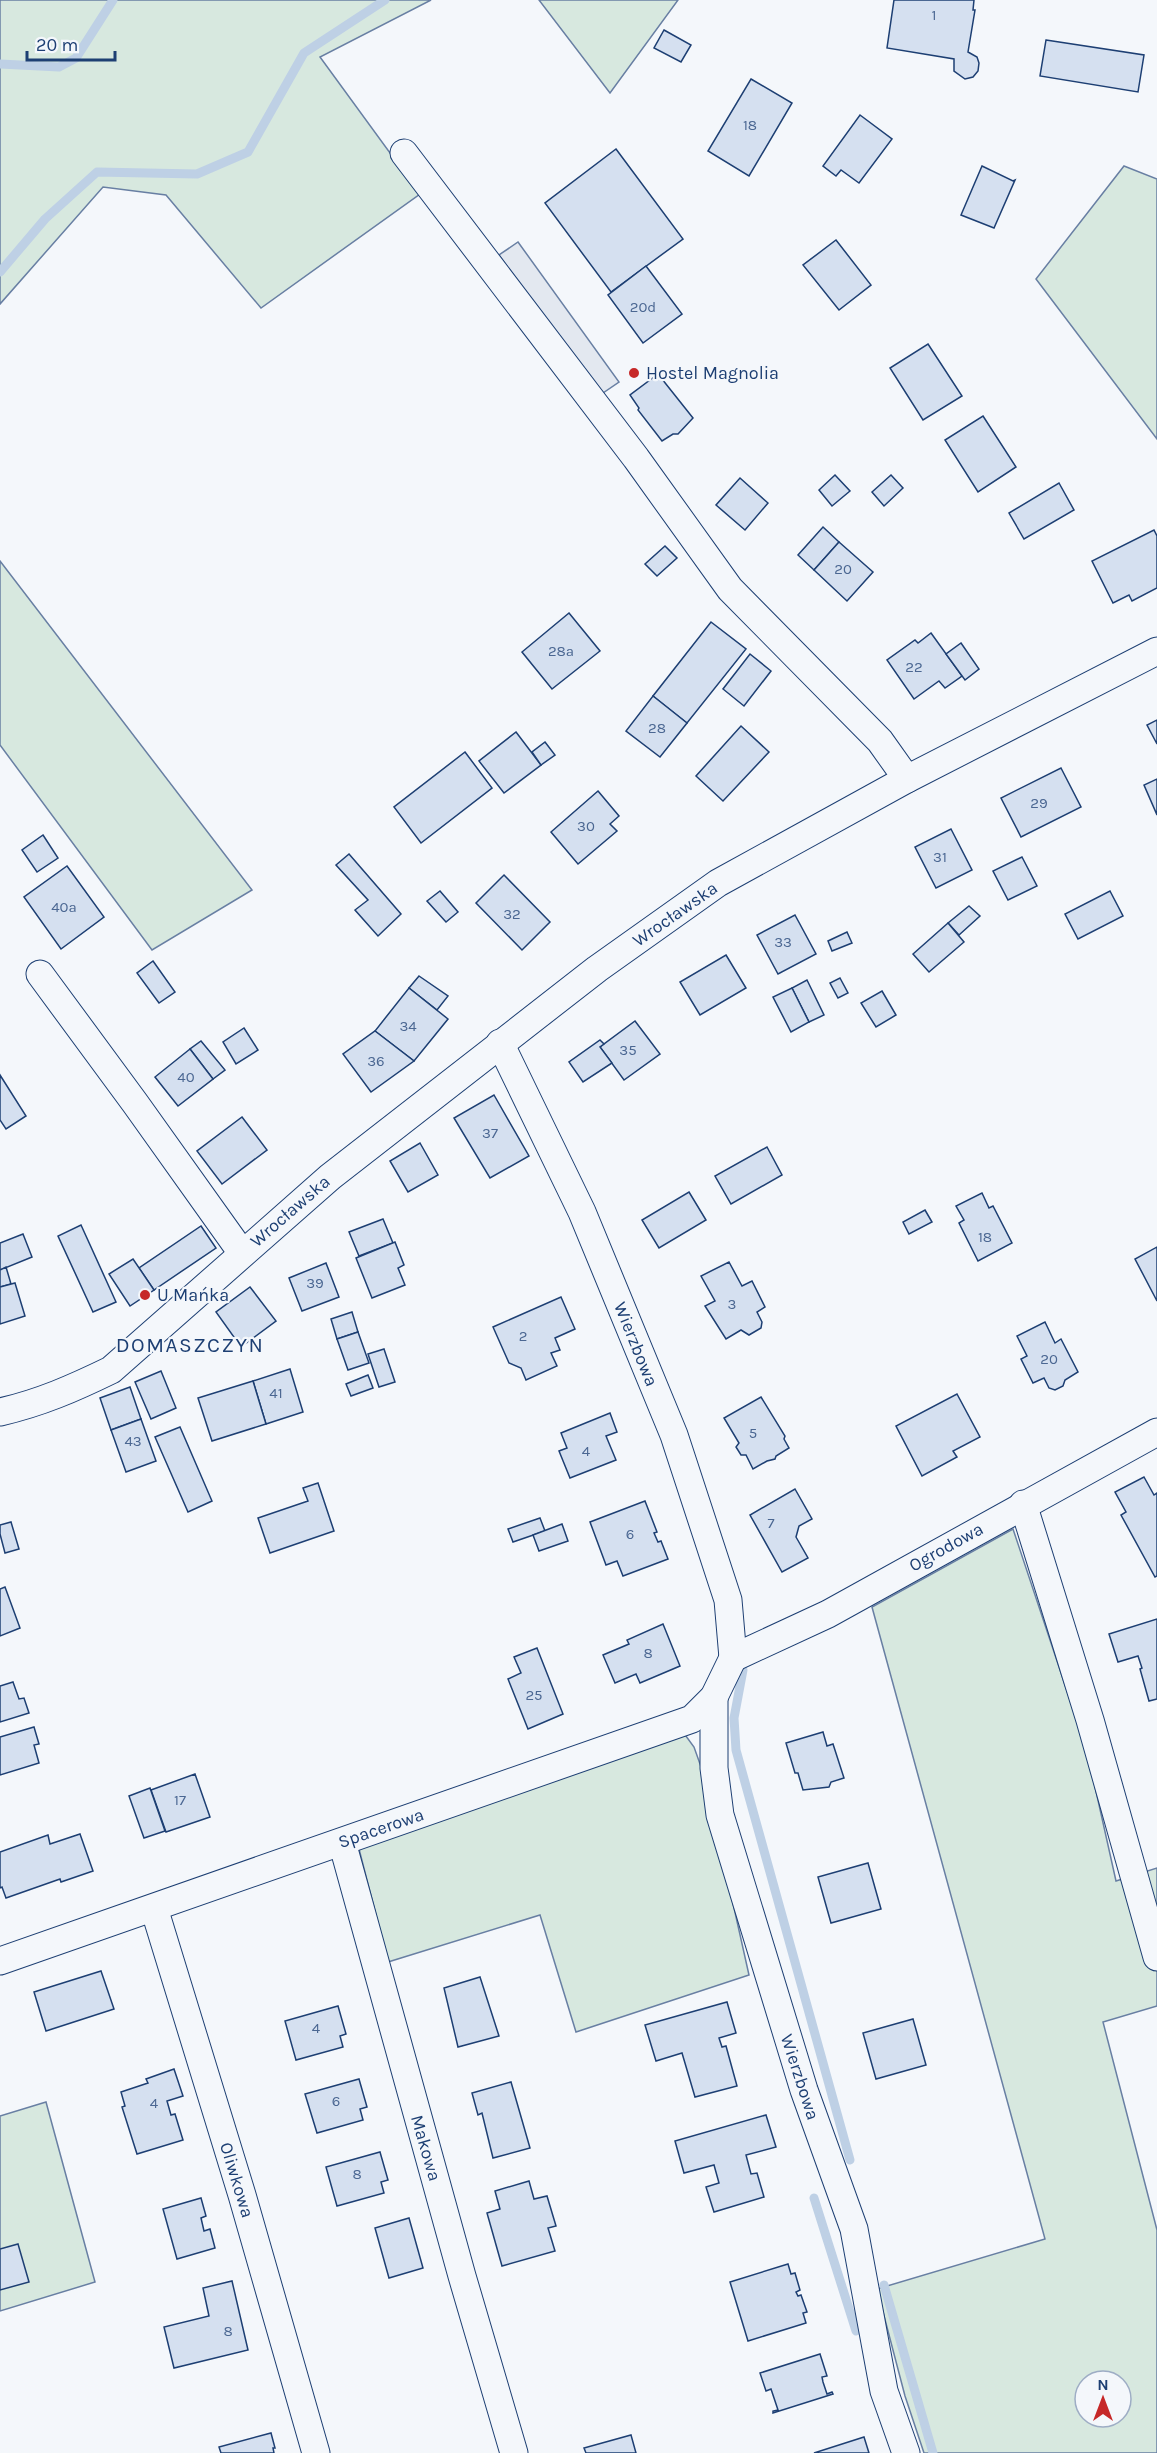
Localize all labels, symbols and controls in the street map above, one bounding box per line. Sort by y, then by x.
house number: 1 [932,6,936,24]
scale bar [27,24,116,62]
text: 20 m [36,34,78,56]
house number: 18 [743,116,757,134]
house number: 20d [630,298,656,316]
place label: Hostel Magnolia [646,362,779,384]
marker: Hostel Magnolia [627,366,641,380]
house number: 20 [834,560,852,578]
house number: 28a [548,642,574,660]
house number: 22 [905,658,923,676]
house number: 28 [648,719,666,737]
house number: 29 [1030,794,1048,812]
house number: 30 [577,817,595,835]
house number: 31 [933,848,947,866]
street label: Wrocławska [628,877,722,951]
house number: 40a [51,898,77,916]
house number: 32 [503,905,521,923]
house number: 33 [774,933,792,951]
house number: 34 [399,1017,417,1035]
house number: 35 [619,1041,637,1059]
house number: 36 [367,1052,385,1070]
house number: 40 [177,1068,195,1086]
house number: 37 [482,1124,498,1142]
street label: Wrocławska [246,1170,334,1252]
house number: 18 [978,1228,992,1246]
house number: 39 [306,1274,324,1292]
place label: U Mańka [157,1284,229,1306]
marker: U Mańka [138,1288,152,1302]
house number: 3 [728,1295,736,1313]
street label: Wierzbowa [609,1299,663,1389]
house number: 2 [519,1327,527,1345]
district label: DOMASZCZYN [116,1333,264,1357]
house number: 20 [1040,1350,1058,1368]
house number: 41 [269,1384,283,1402]
house number: 5 [749,1424,757,1442]
house number: 43 [124,1432,142,1450]
house number: 4 [582,1442,591,1460]
house number: 7 [767,1514,775,1532]
street label: Ogrodowa [905,1518,987,1576]
house number: 6 [626,1525,634,1543]
house number: 8 [643,1644,653,1662]
house number: 25 [525,1686,543,1704]
house number: 17 [174,1791,186,1809]
street label: Spacerowa [335,1803,427,1853]
house number: 4 [312,2019,321,2037]
street label: Wierzbowa [776,2031,824,2123]
house number: 6 [332,2092,340,2110]
house number: 4 [150,2094,159,2112]
street label: Makowa [406,2112,446,2184]
street label: Oliwkowa [215,2139,259,2221]
house number: 8 [352,2165,362,2183]
house number: 8 [223,2322,233,2340]
north arrow [1073,2369,1133,2429]
text: N [1097,2375,1109,2394]

